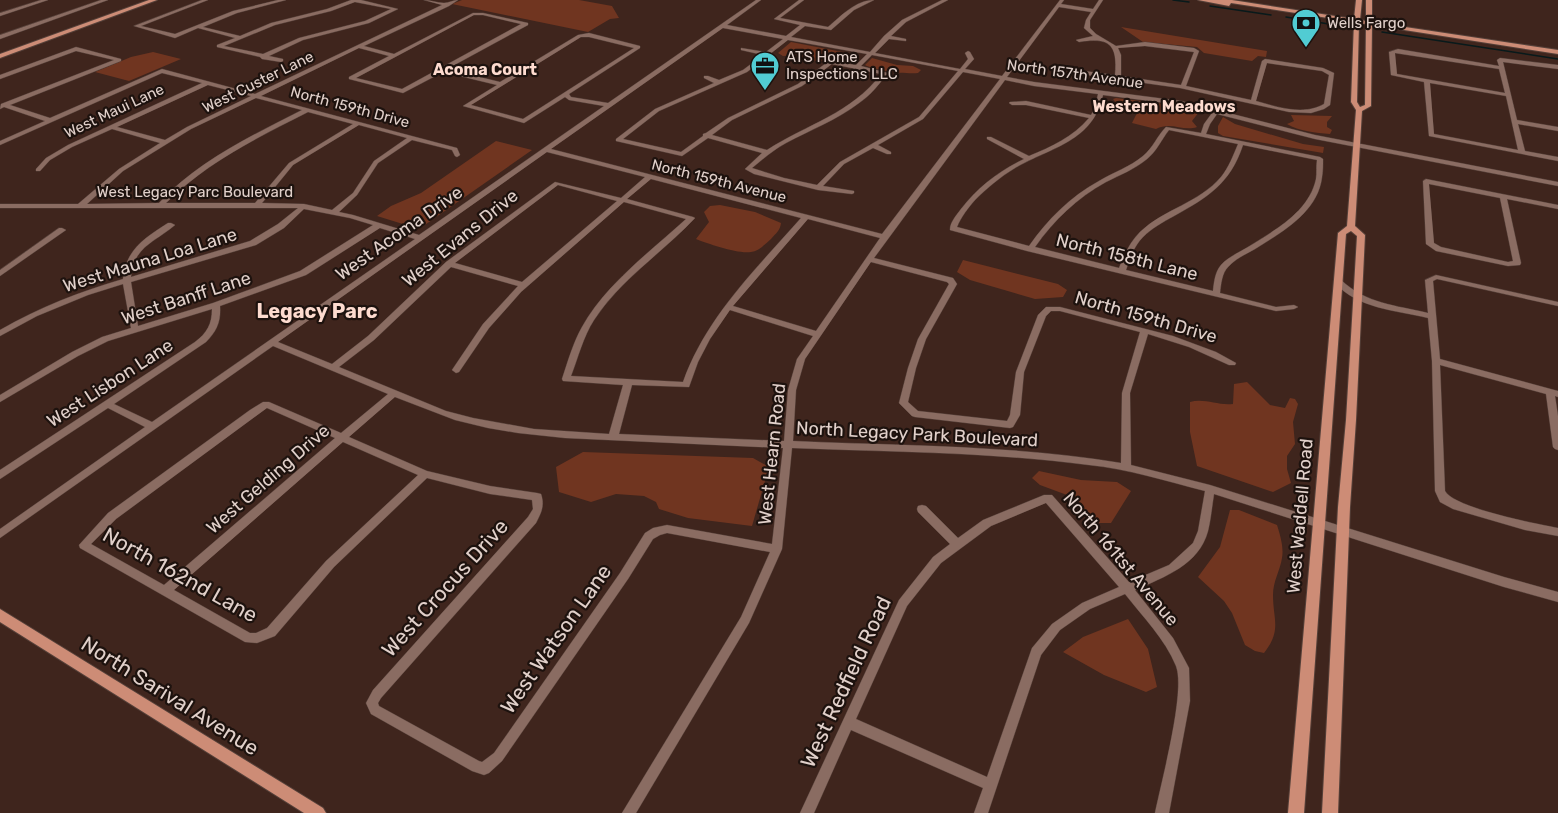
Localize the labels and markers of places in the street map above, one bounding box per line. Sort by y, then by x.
bank icon: Wells Fargo [1290,7,1322,49]
place label: Wells Fargo [1327,14,1405,32]
place label: ATS Home Inspections LLC [786,48,898,83]
office icon: ATS Home Inspections LLC [749,50,781,92]

